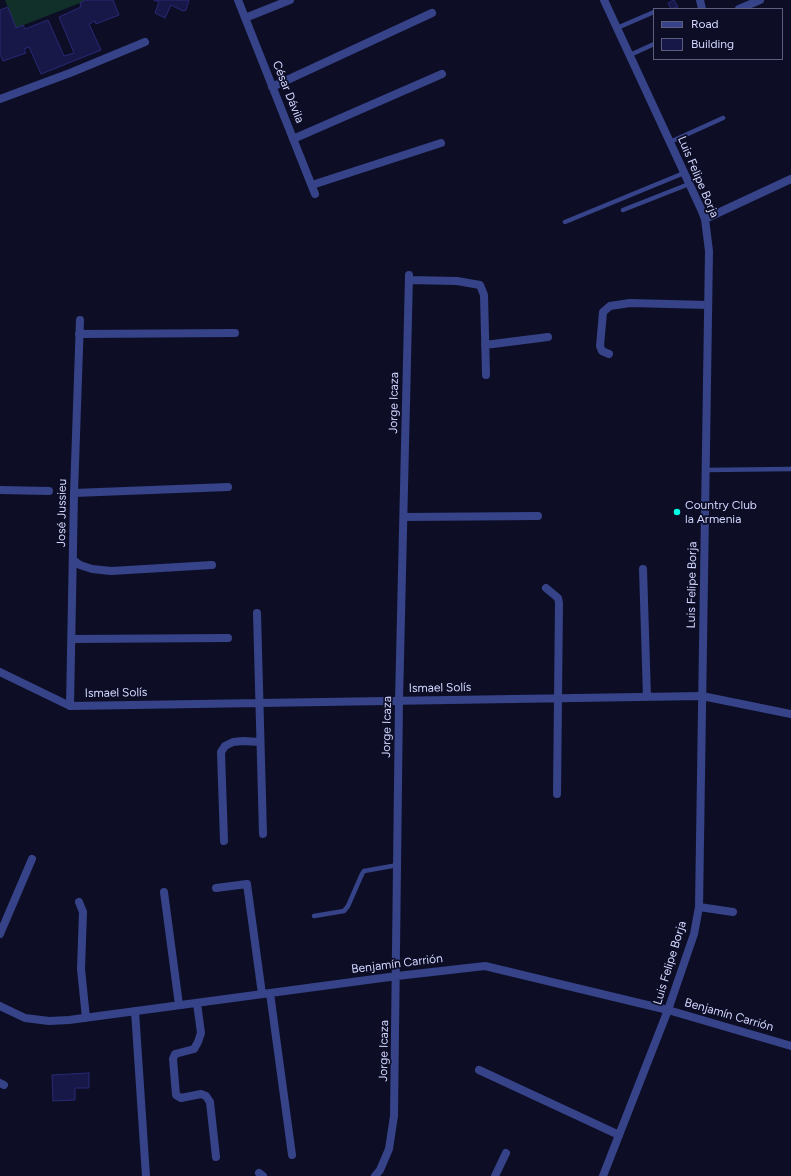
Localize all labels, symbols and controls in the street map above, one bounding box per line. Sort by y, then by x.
legend [653,8,783,60]
text: Road [691,17,719,31]
text: Building [691,37,734,51]
street label: César Dávila [269,59,307,125]
street label: Luis Felipe Borja [674,134,722,220]
street label: Jorge Icaza [386,372,402,434]
street label: José Jussieu [54,479,70,547]
place label: Country Club la Armenia [685,498,757,526]
marker: Country Club la Armenia [672,507,682,517]
street label: Luis Felipe Borja [684,541,700,629]
street label: Ismael Solís [409,680,471,696]
street label: Ismael Solís [85,685,147,701]
street label: Jorge Icaza [379,696,395,758]
street label: Luis Felipe Borja [650,919,690,1007]
street label: Benjamín Carrión [351,951,443,977]
street label: Benjamín Carrión [683,995,775,1035]
street label: Jorge Icaza [376,1020,392,1082]

